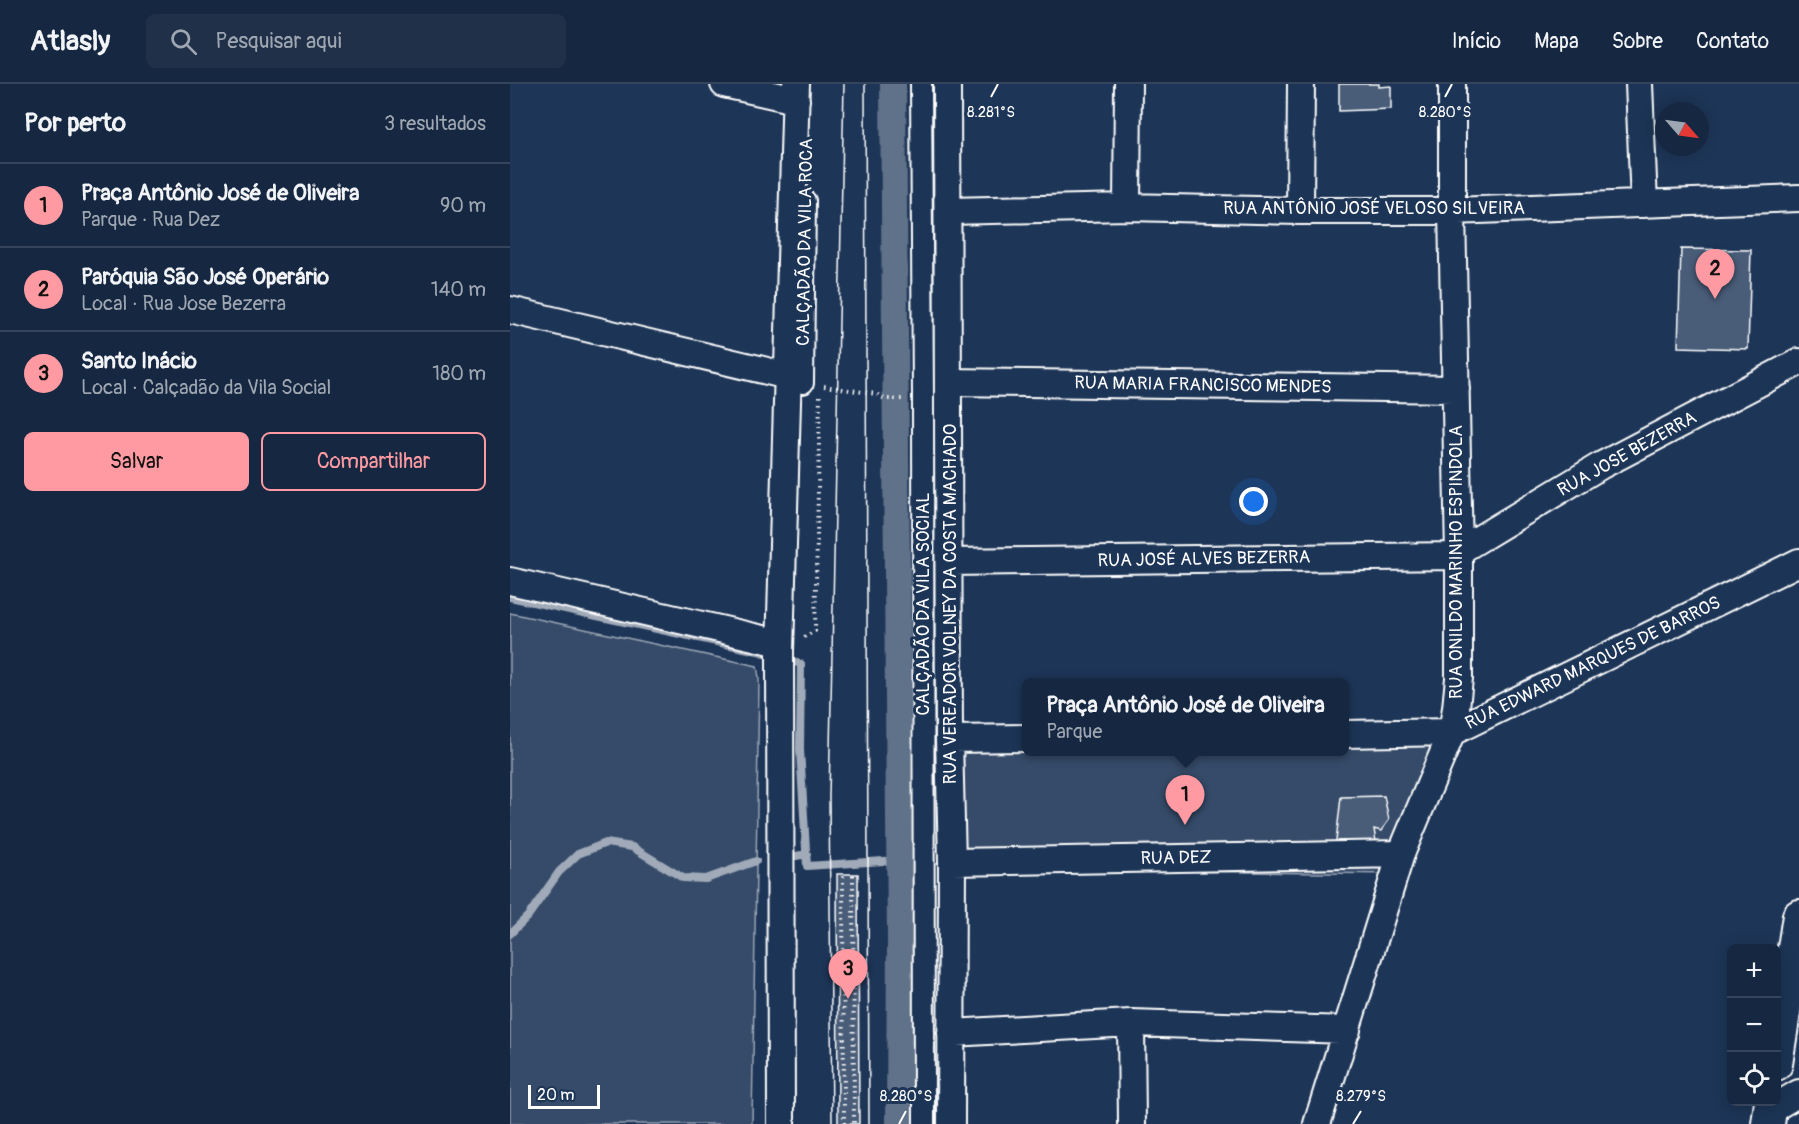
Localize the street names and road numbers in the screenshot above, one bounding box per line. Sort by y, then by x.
street label: CALÇADÃO DA VILA ROCA [792,138,818,346]
street label: RUA ANTÔNIO JOSÉ VELOSO SILVEIRA [1223,197,1525,220]
street label: RUA MARIA FRANCISCO MENDES [1074,371,1332,399]
street label: RUA JOSE BEZERRA [1553,406,1701,502]
street label: RUA VEREADOR VOLNEY DA COSTA MACHADO [939,424,962,784]
street label: RUA ONILDO MARINHO ESPINDOLA [1445,425,1468,699]
street label: CALÇADÃO DA VILA SOCIAL [912,492,935,716]
street label: RUA JOSÉ ALVES BEZERRA [1098,546,1311,572]
street label: RUA EDWARD MARQUES DE BARROS [1462,591,1724,735]
street label: RUA DEZ [1140,846,1212,870]

